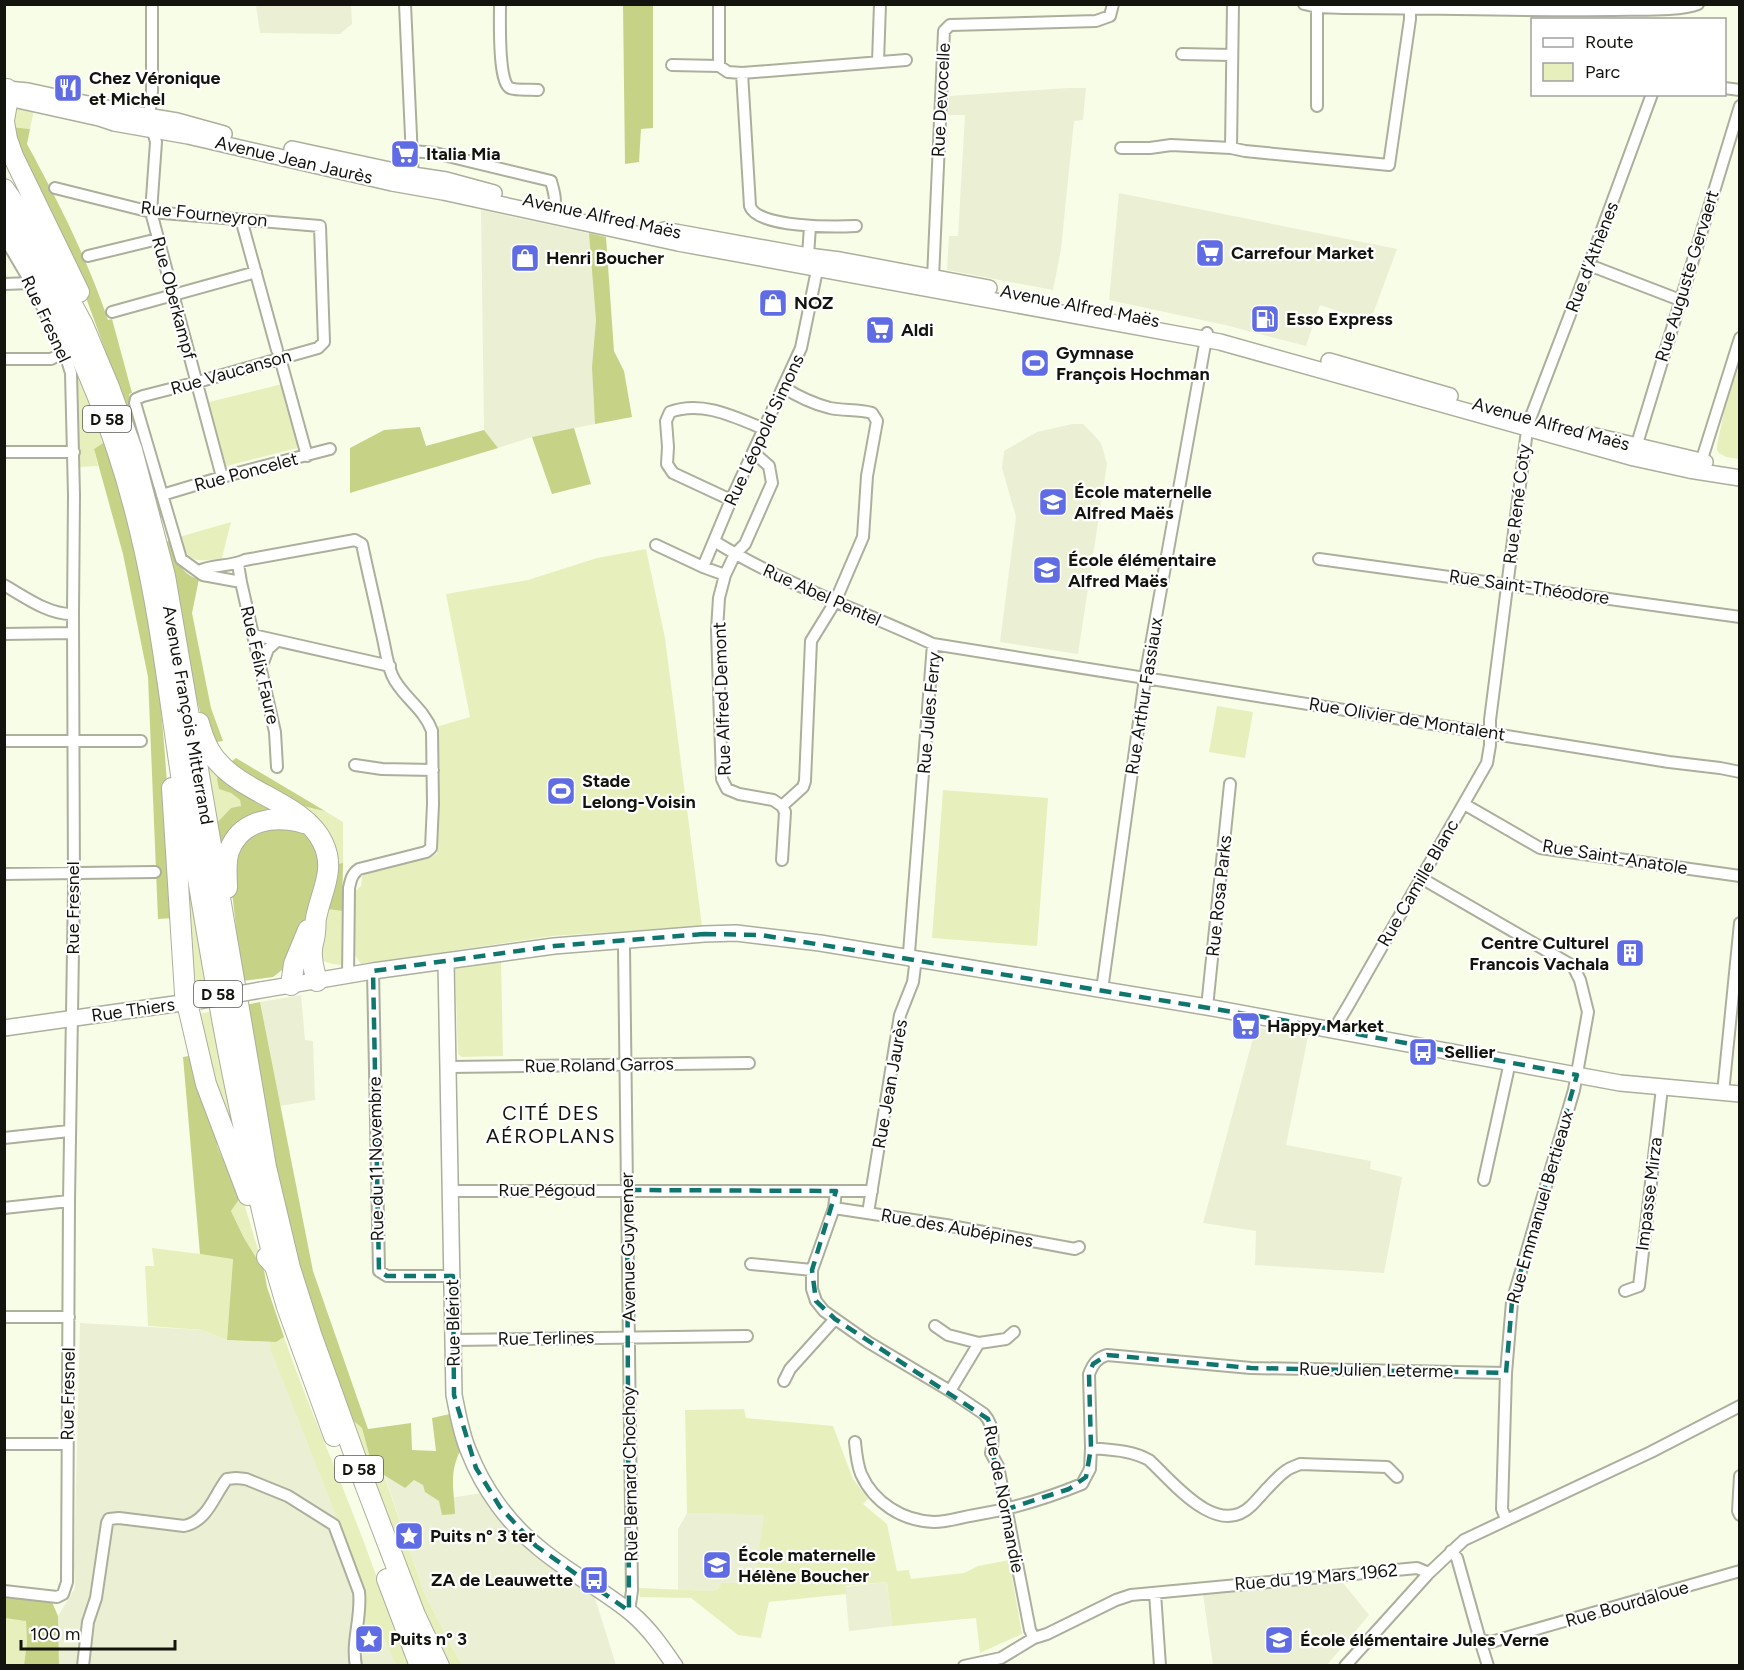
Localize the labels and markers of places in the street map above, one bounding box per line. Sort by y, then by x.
place label: Chez Véronique et Michel [89,67,221,110]
restaurant icon: Chez Véronique et Michel [52,72,84,104]
supermarket icon: Italia Mia [389,138,421,170]
place label: Italia Mia [426,143,501,165]
supermarket icon: Carrefour Market [1194,237,1226,269]
shop icon: Henri Boucher [509,242,541,274]
place label: Carrefour Market [1231,242,1374,264]
place label: Henri Boucher [546,247,664,269]
shop icon: NOZ [757,287,789,319]
place label: NOZ [794,292,833,314]
fuel station icon: Esso Express [1249,303,1281,335]
place label: Esso Express [1286,308,1393,330]
supermarket icon: Aldi [864,314,896,346]
place label: Aldi [901,319,934,341]
place label: Gymnase François Hochman [1056,342,1210,385]
sports icon: Gymnase François Hochman [1019,347,1051,379]
place label: École maternelle Alfred Maës [1074,481,1212,524]
school or university icon: École maternelle Alfred Maës [1037,486,1069,518]
place label: École élémentaire Alfred Maës [1068,549,1216,592]
school or university icon: École élémentaire Alfred Maës [1031,554,1063,586]
place label: Stade Lelong-Voisin [582,770,696,813]
sports icon: Stade Lelong-Voisin [545,775,577,807]
place label: Centre Culturel Francois Vachala [1469,932,1609,975]
building icon: Centre Culturel Francois Vachala [1614,937,1646,969]
supermarket icon: Happy Market [1230,1010,1262,1042]
place label: Happy Market [1267,1015,1384,1037]
bus stop icon: Sellier [1407,1036,1439,1068]
place label: Sellier [1444,1041,1495,1063]
place icon: Puits n° 3 ter [393,1520,425,1552]
place label: Puits n° 3 ter [430,1525,535,1547]
place label: École maternelle Hélène Boucher [738,1544,876,1587]
school or university icon: École maternelle Hélène Boucher [701,1549,733,1581]
bus stop icon: ZA de Leauwette [578,1564,610,1596]
place label: ZA de Leauwette [431,1569,573,1591]
place icon: Puits n° 3 [353,1623,385,1655]
school or university icon: École élémentaire Jules Verne [1263,1624,1295,1656]
place label: Puits n° 3 [390,1628,467,1650]
place label: École élémentaire Jules Verne [1300,1629,1549,1651]

